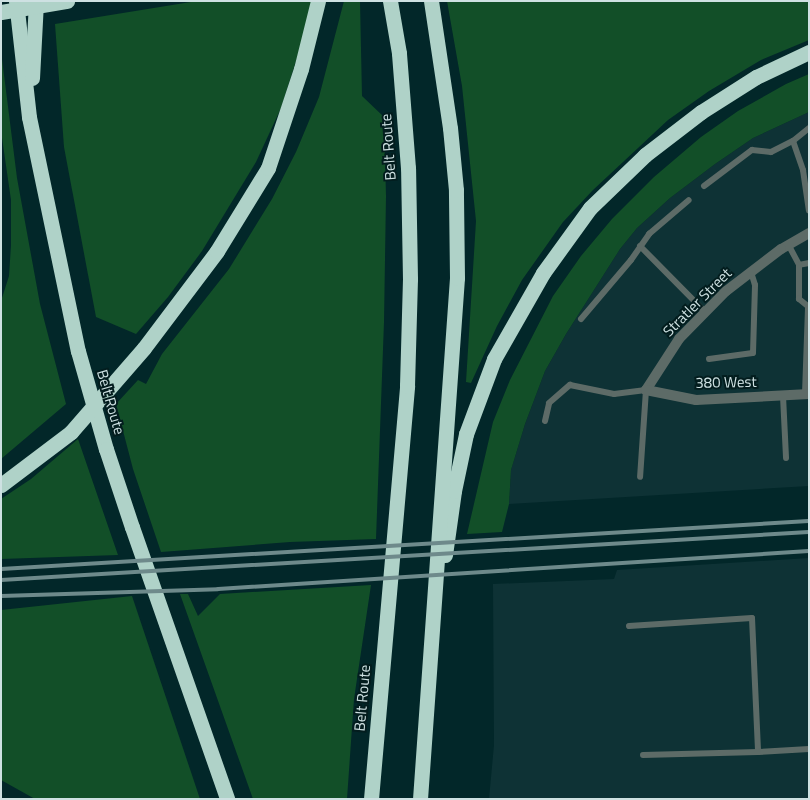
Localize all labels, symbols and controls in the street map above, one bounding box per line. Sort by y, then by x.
street label: Belt Route [377,113,399,181]
street label: Stratler Street [659,264,735,340]
street label: Belt Route [93,367,129,437]
street label: 380 West [695,372,757,392]
street label: Belt Route [350,664,374,732]

